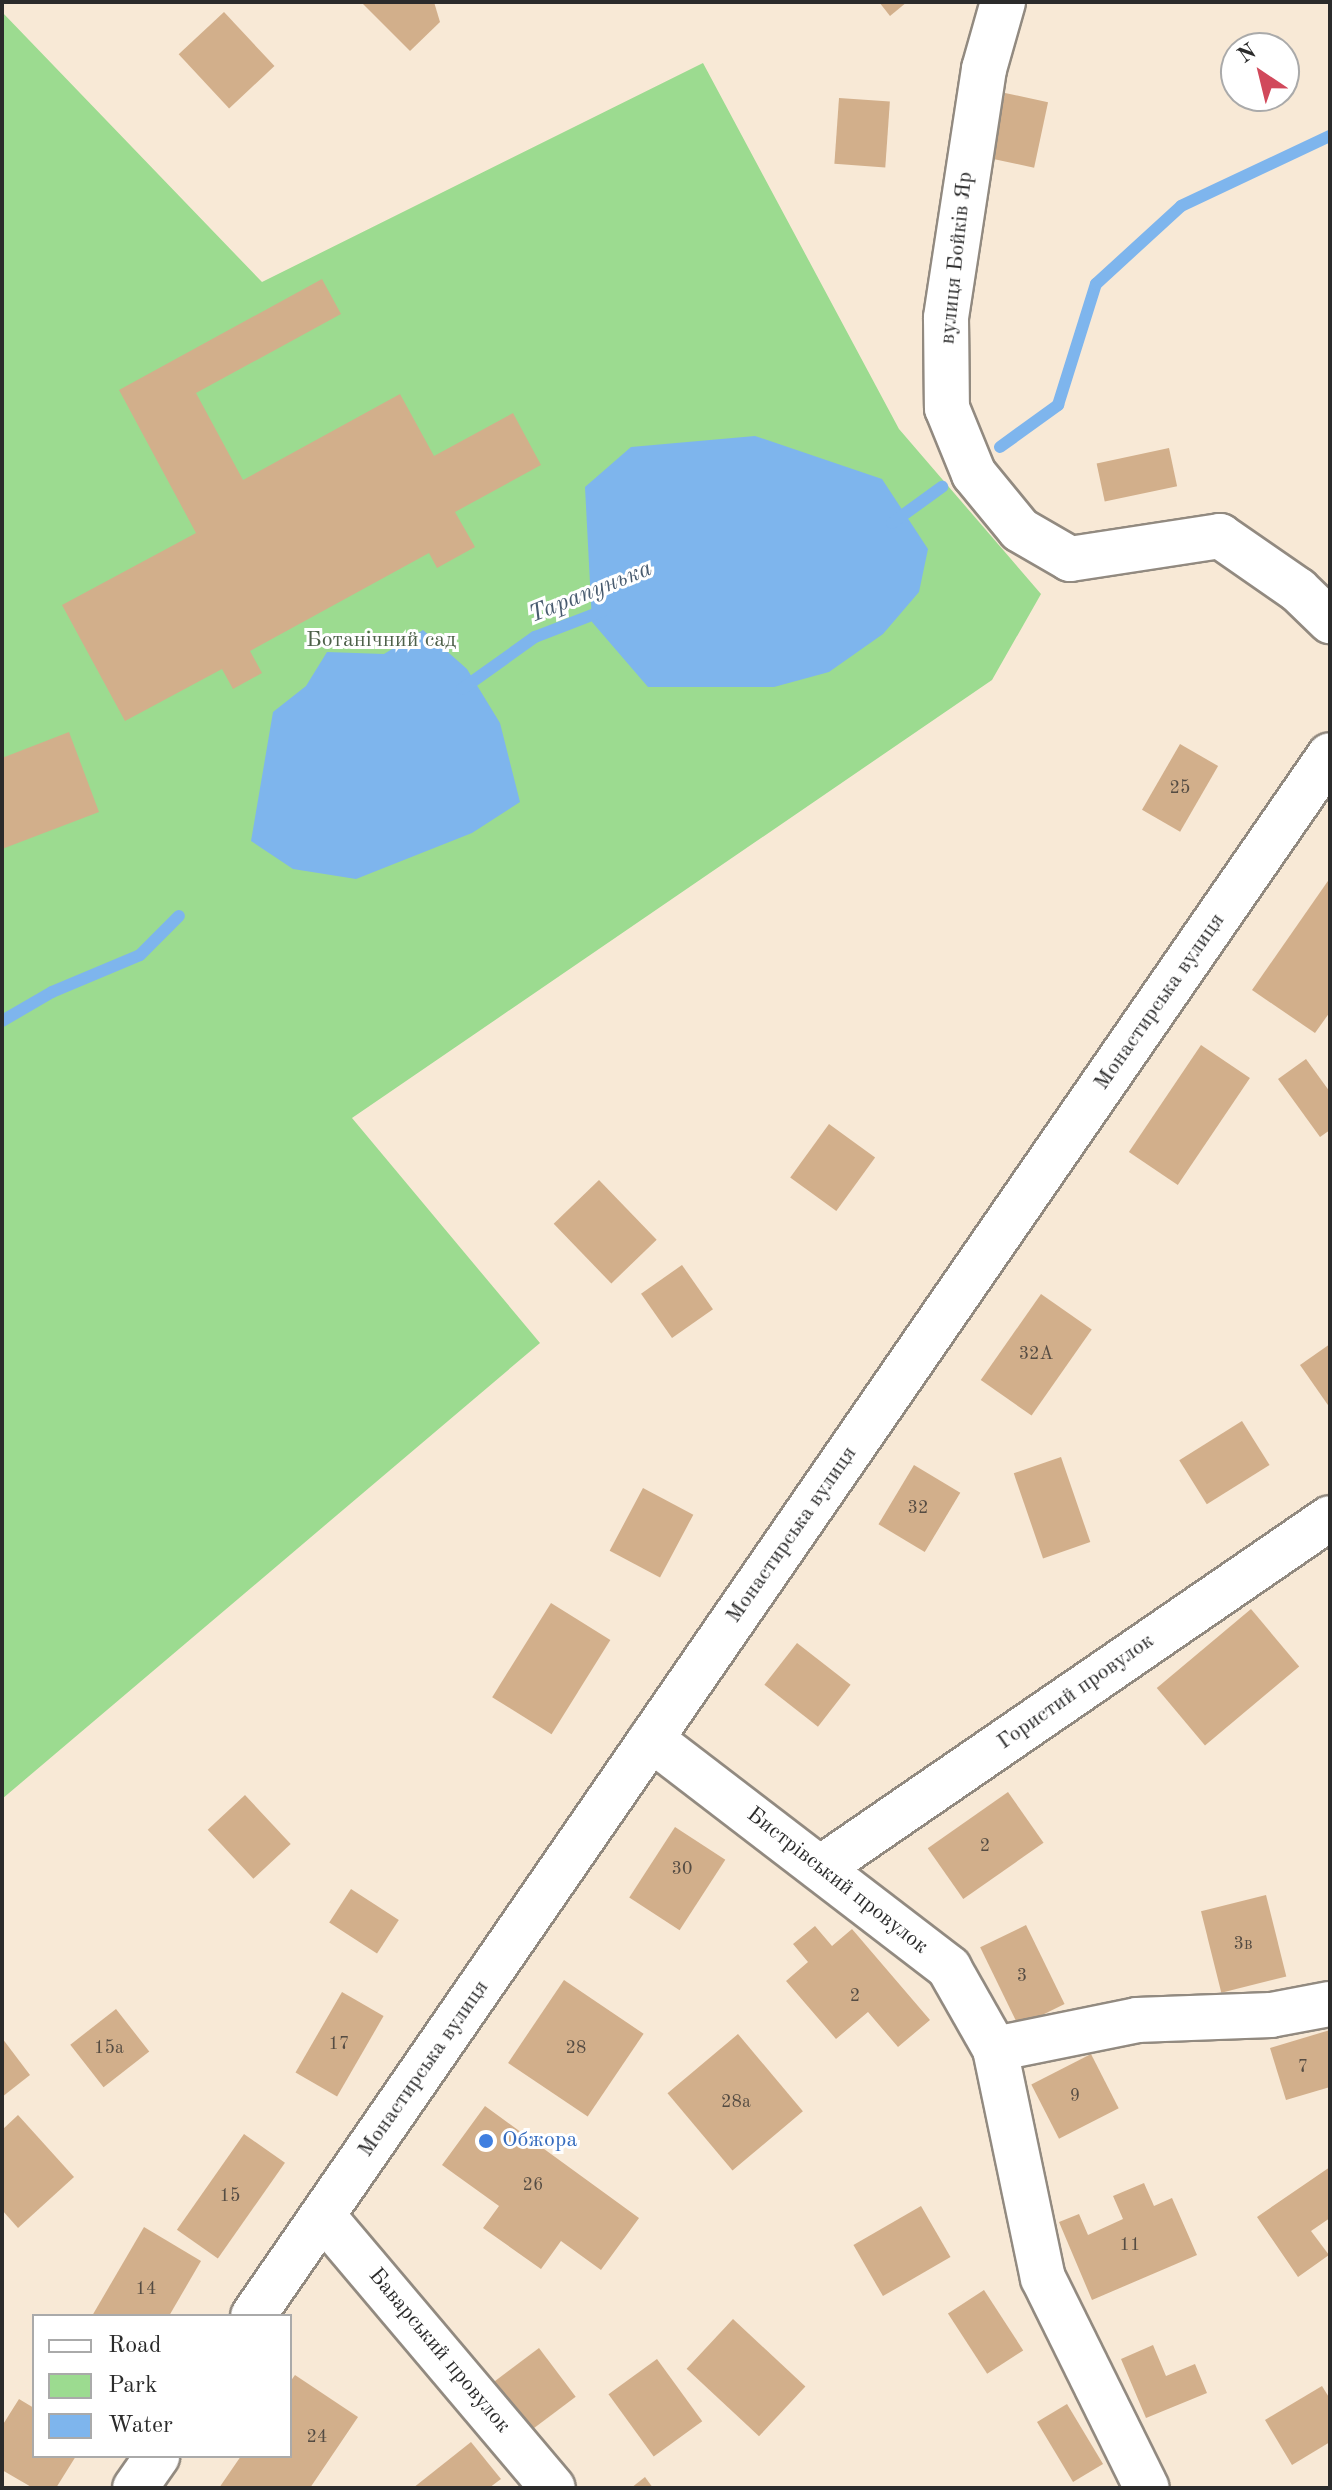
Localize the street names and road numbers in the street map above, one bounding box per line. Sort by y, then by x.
street label: вулиця Бойків Яр [935,170,979,346]
street label: Монастирська вулиця [1089,909,1231,1095]
street label: Монастирська вулиця [721,1442,863,1628]
street label: Гористий провулок [993,1628,1159,1756]
street label: Бистрівський провулок [741,1802,933,1960]
street label: Монастирська вулиця [353,1976,495,2162]
street label: Баварський провулок [362,2263,516,2439]

